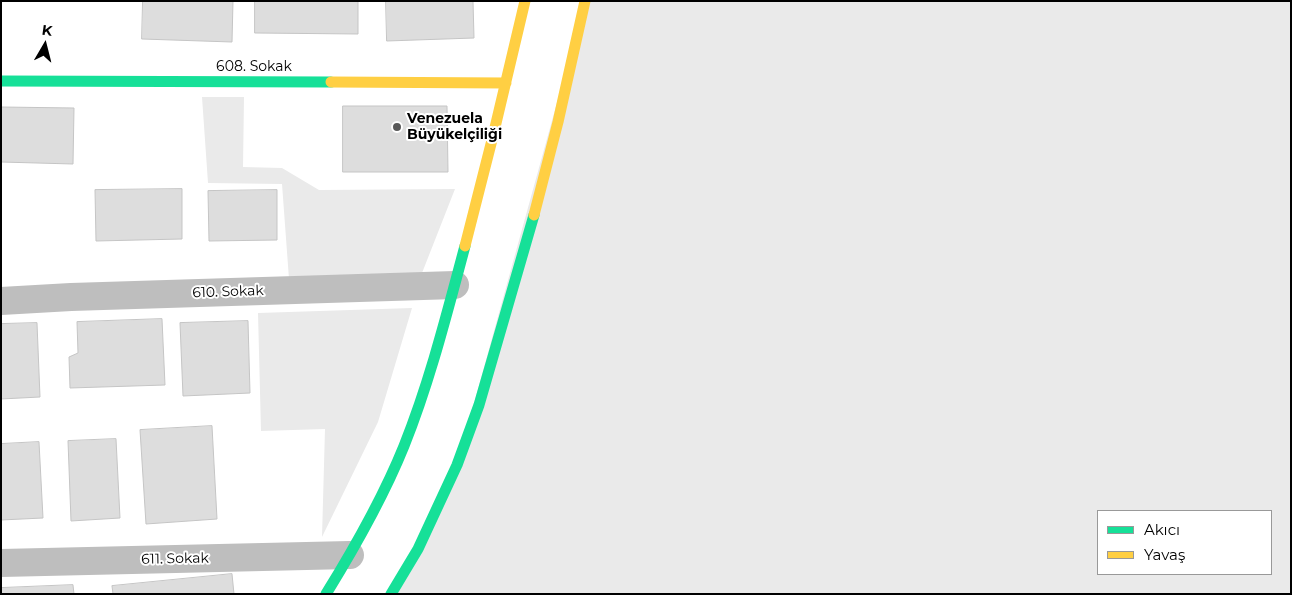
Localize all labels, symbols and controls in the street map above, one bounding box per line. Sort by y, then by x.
north arrow [20,20,70,70]
text: K [41,21,53,40]
street label: 608. Sokak [216,59,292,75]
place label: Venezuela Büyükelçiliği [407,111,502,144]
marker: Venezuela Büyükelçiliği [391,121,403,133]
street label: 610. Sokak [192,282,264,302]
legend [1097,510,1272,575]
text: Akıcı [1144,520,1180,539]
text: Yavaş [1144,545,1185,564]
street label: 611. Sokak [141,550,209,568]

